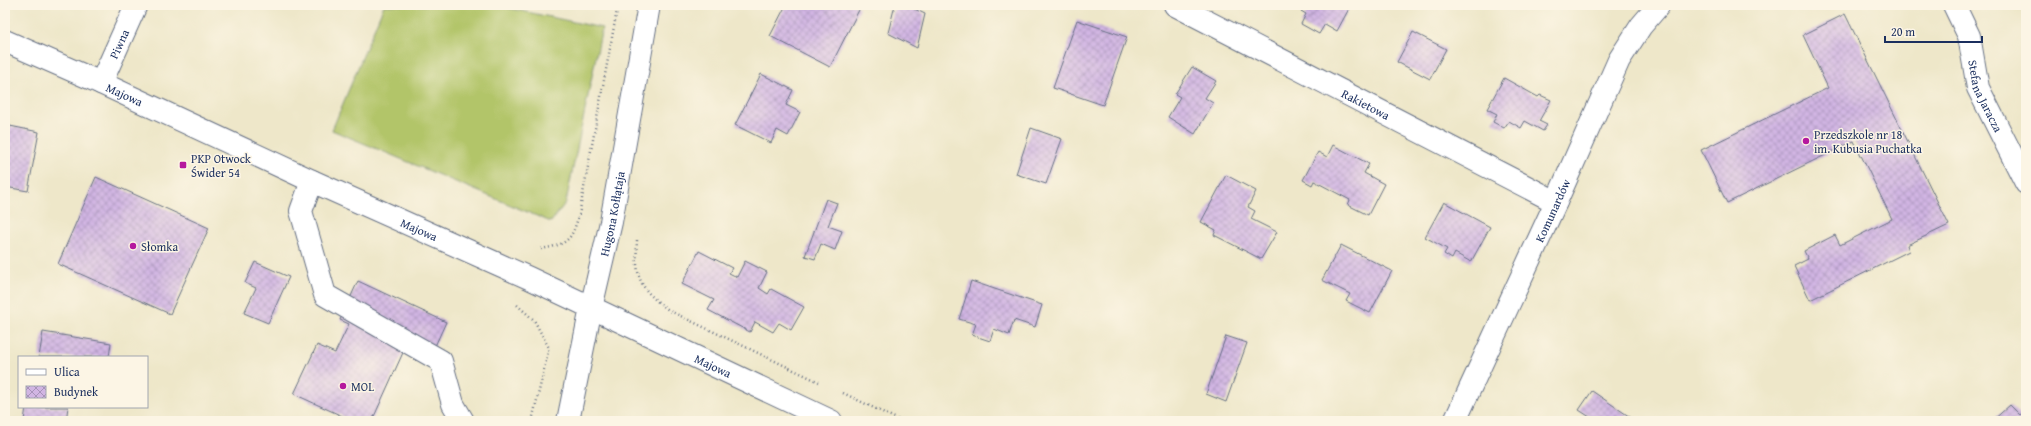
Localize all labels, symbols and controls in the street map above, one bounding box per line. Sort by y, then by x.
scale bar [1885,18,1982,44]
text: 20 m [1891,23,1915,40]
street label: Piwna [105,26,133,61]
street label: Stefana Jaracza [1965,58,2007,135]
street label: Majowa [104,78,146,110]
street label: Rakietowa [1339,84,1393,123]
place label: Przedszkole nr 18 im. Kubusia Puchatka [1814,126,1922,157]
marker: Przedszkole nr 18 im. Kubusia Puchatka [1801,136,1811,146]
place label: PKP Otwock Świder 54 [191,150,252,181]
marker: PKP Otwock Świder 54 [178,160,188,170]
street label: Hugona Kołłątaja [595,169,628,258]
street label: Komunardów [1530,175,1574,245]
street label: Majowa [398,213,441,245]
place label: Słomka [141,238,178,255]
marker: Słomka [128,241,138,251]
street label: Majowa [692,349,735,381]
legend [18,356,148,408]
text: Ulica [54,363,80,380]
place label: MOL [351,378,374,395]
marker: MOL [338,381,348,391]
text: Budynek [54,383,99,400]

